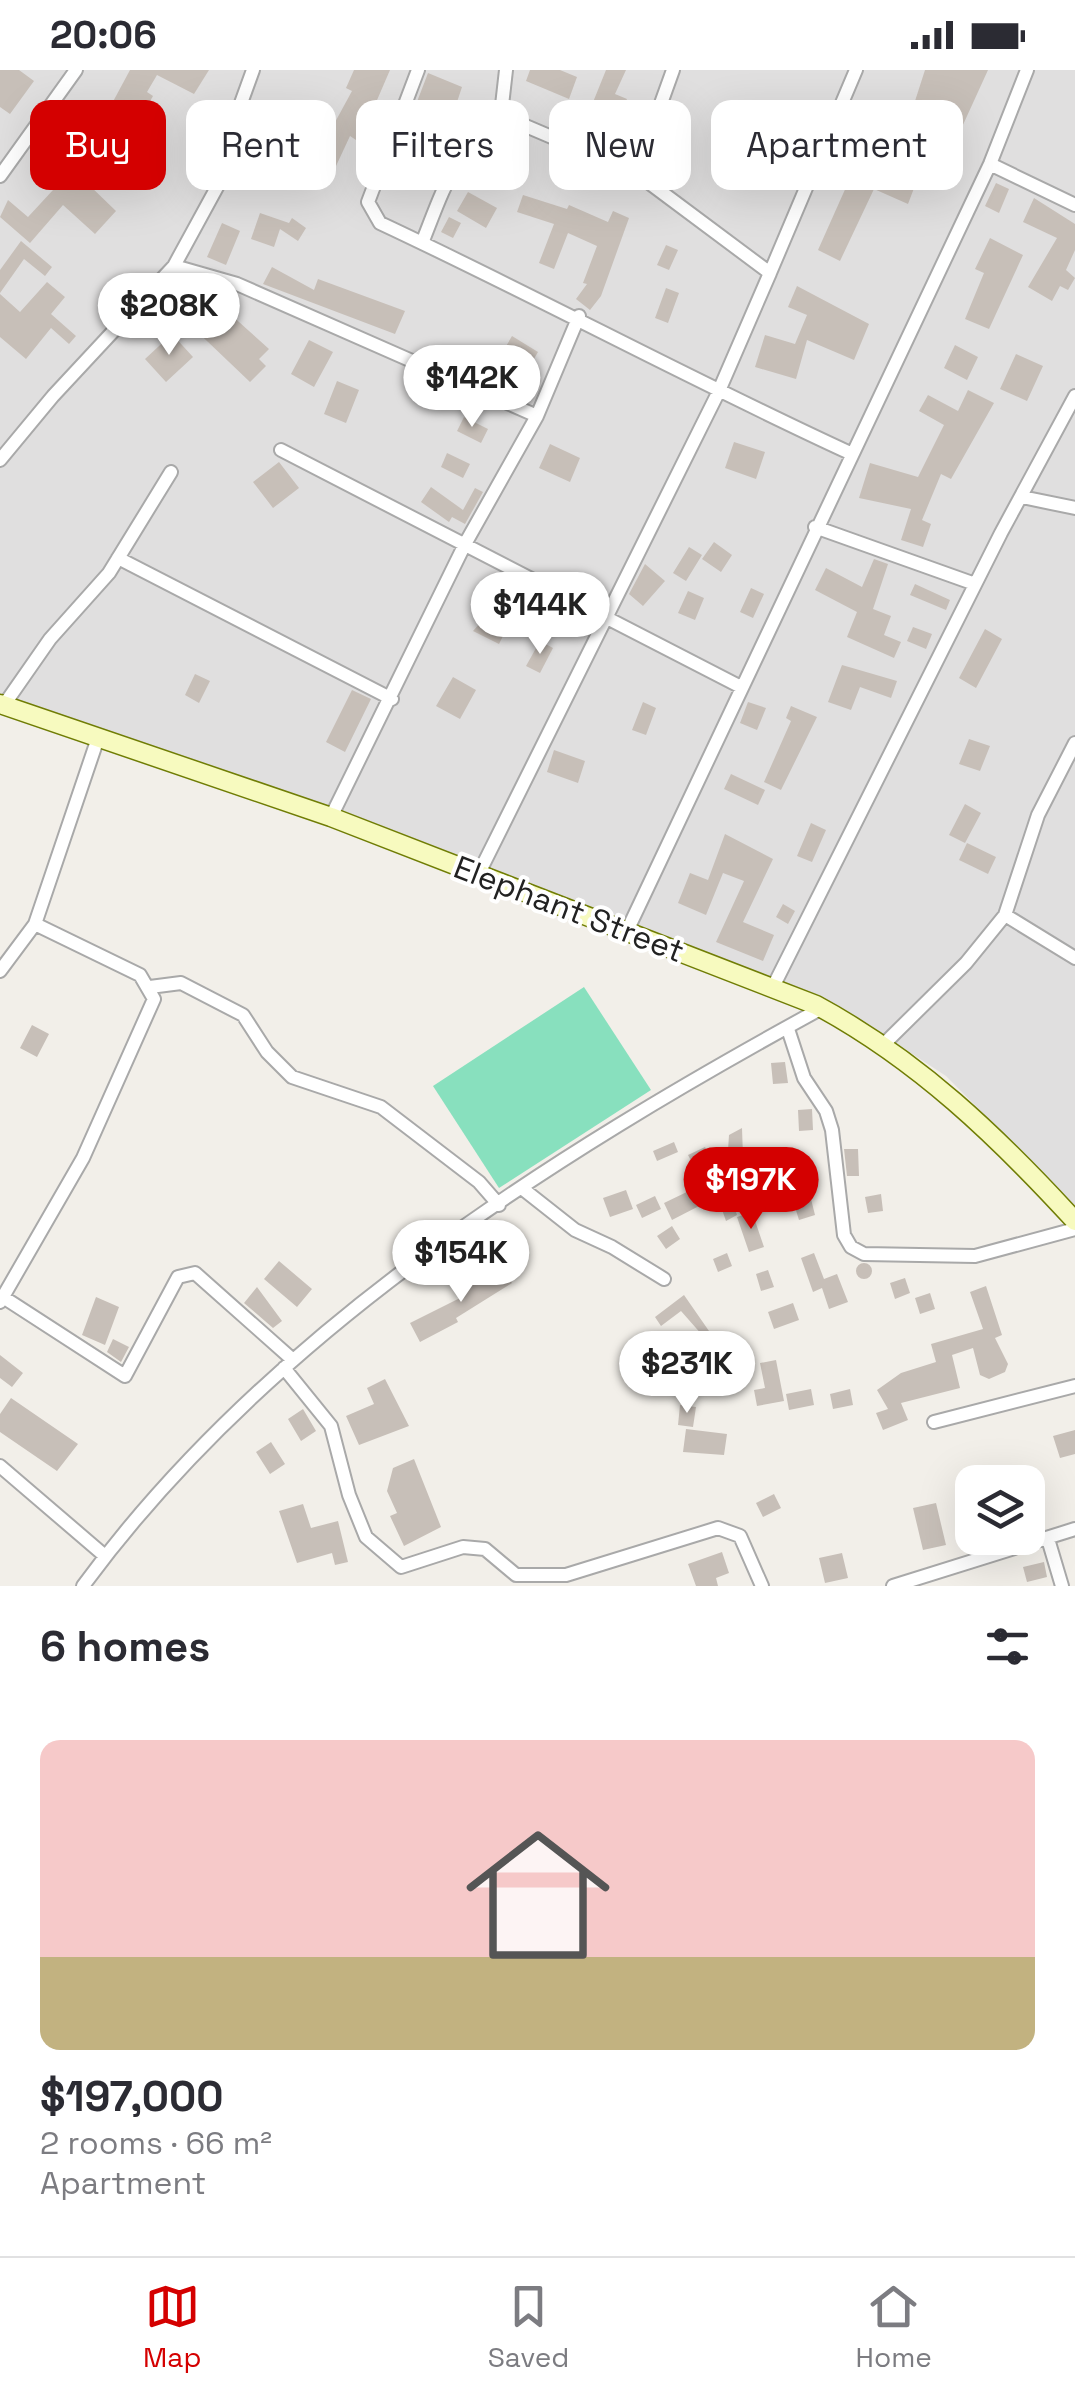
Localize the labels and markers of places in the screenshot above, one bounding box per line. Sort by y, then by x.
pin: $208K [99,273,239,358]
pin: $142K [402,345,542,430]
pin: $144K [470,572,610,657]
pin: $197K [681,1147,821,1232]
pin: $154K [391,1220,531,1305]
pin: $231K [617,1331,757,1416]

